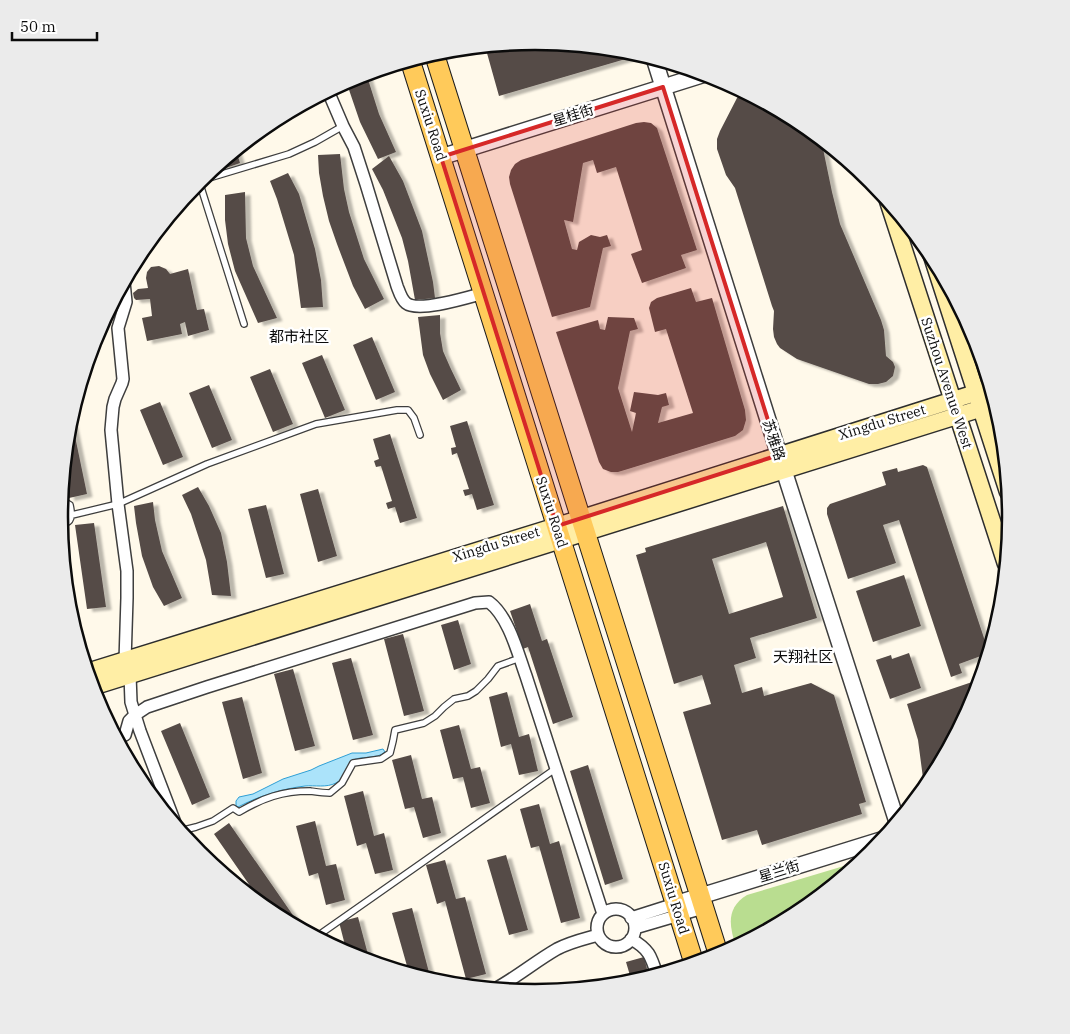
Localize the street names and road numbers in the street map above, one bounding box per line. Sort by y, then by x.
street label: Suxiu Road [411,87,451,164]
street label: 星桂街 [550,100,596,130]
street label: Suzhou Avenue West [917,315,977,451]
street label: Xingdu Street [836,400,928,444]
street label: 苏雅路 [759,417,789,463]
street label: Suxiu Road [532,474,572,551]
street label: Xingdu Street [450,522,542,566]
street label: 星兰街 [756,856,802,886]
street label: Suxiu Road [655,860,694,937]

